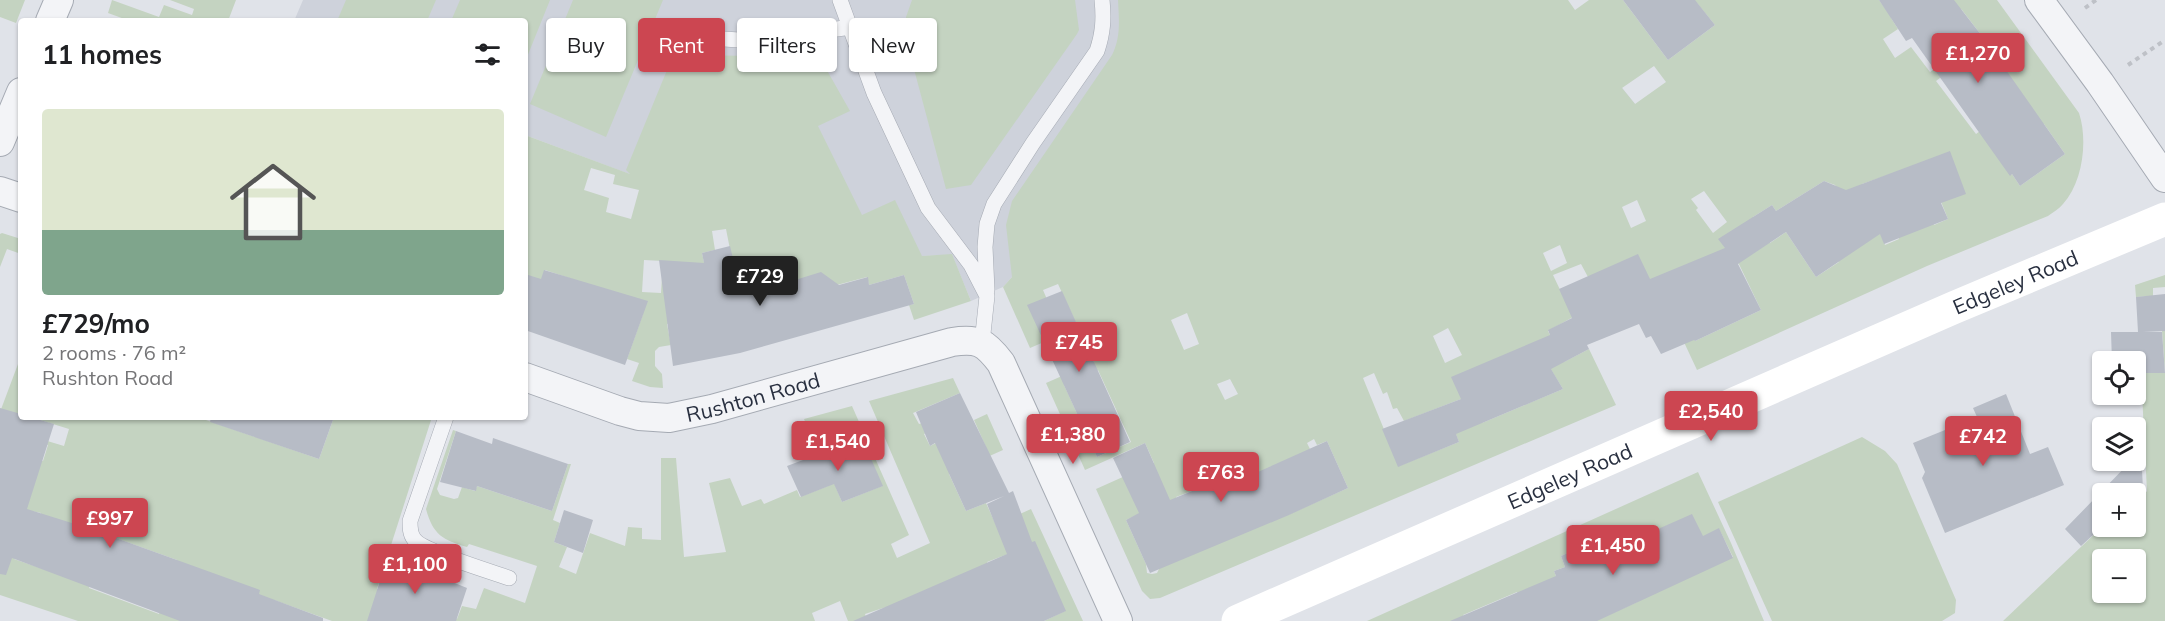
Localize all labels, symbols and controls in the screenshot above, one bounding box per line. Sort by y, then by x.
chip: Buy [546,18,626,72]
chip: Rent [638,18,725,72]
chip: Filters [737,18,837,72]
chip: New [849,18,937,72]
pin: £1,270 [1929,33,2027,84]
text: 11 homes [42,38,162,71]
icon: filters [471,38,504,71]
text: £1,270 [1946,40,2010,65]
icon: home [219,148,327,256]
street label: Edgeley Road [1949,244,2082,320]
pin: £729 [724,256,796,307]
text: £729 [736,263,784,288]
text: £729/mo [42,307,150,340]
pin: £745 [1043,322,1115,373]
text: £745 [1055,329,1103,354]
text: 2 rooms · 76 m² [42,340,186,365]
map controls [2092,351,2146,603]
button: locate [2092,351,2146,405]
text: Rushton Road [42,365,173,390]
street label: Rushton Road [683,367,823,427]
pin: £2,540 [1662,391,1760,442]
text: £2,540 [1679,398,1743,423]
pin: £1,380 [1024,414,1122,465]
pin: £742 [1947,416,2019,467]
button: layers [2092,417,2146,471]
pin: £1,540 [789,421,887,472]
text: £1,380 [1041,421,1105,446]
text: £742 [1959,423,2007,448]
text: £1,540 [806,428,870,453]
street label: Edgeley Road [1503,437,1636,514]
pin: £763 [1185,452,1257,503]
text: £763 [1197,459,1245,484]
button: + [2092,483,2146,537]
pin: £997 [74,498,146,549]
text: £997 [86,505,134,530]
pin: £1,450 [1564,525,1662,576]
text: £1,450 [1581,532,1645,557]
pin: £1,100 [366,544,464,595]
button: − [2092,549,2146,603]
text: £1,100 [383,551,447,576]

